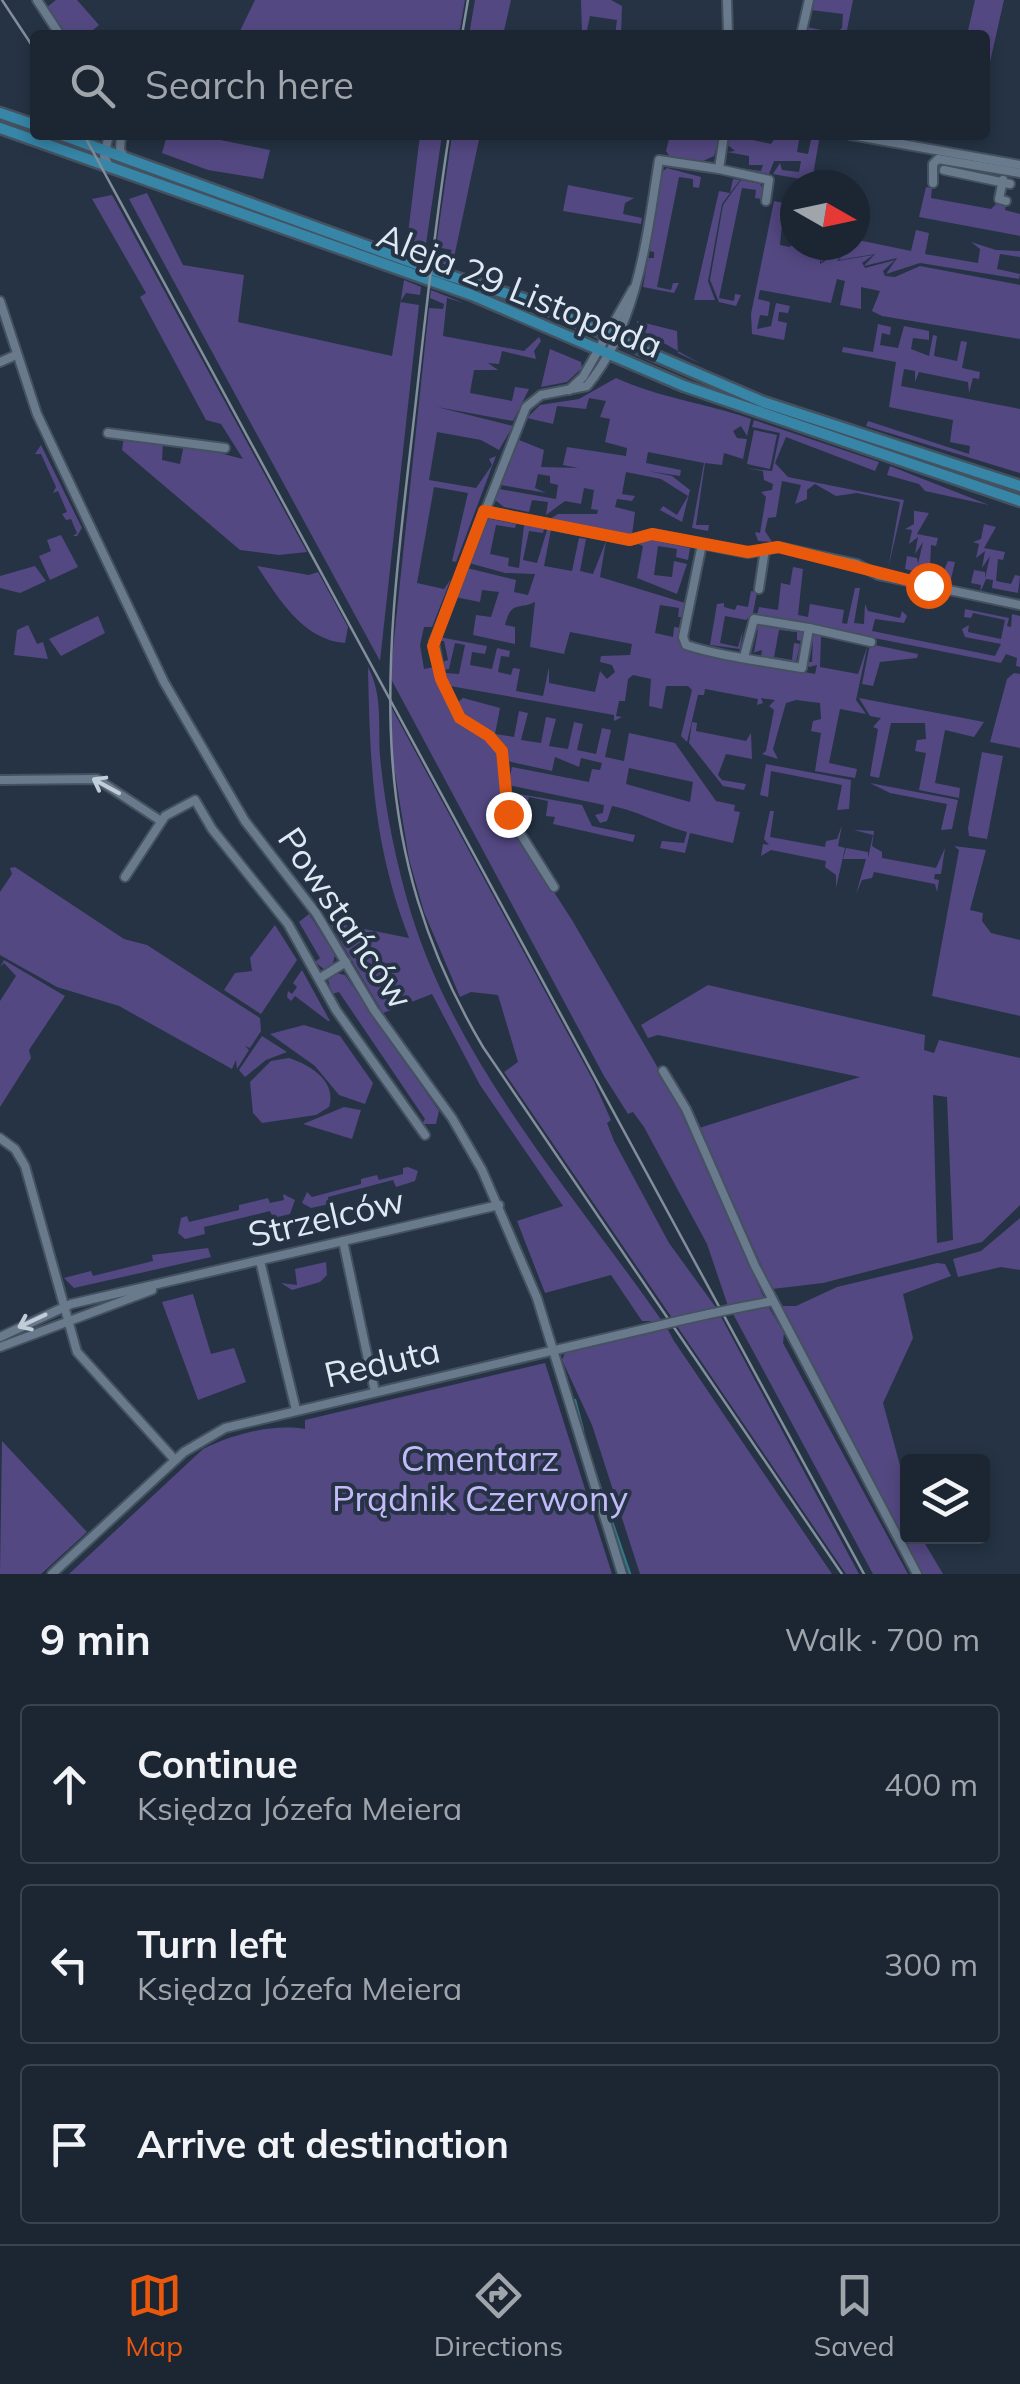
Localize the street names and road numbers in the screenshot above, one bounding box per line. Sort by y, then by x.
street label: Aleja 29 Listopada [371,213,669,367]
street label: Powstańców [269,819,423,1017]
street label: Strzelców [244,1178,408,1256]
street label: Reduta [320,1327,444,1397]

